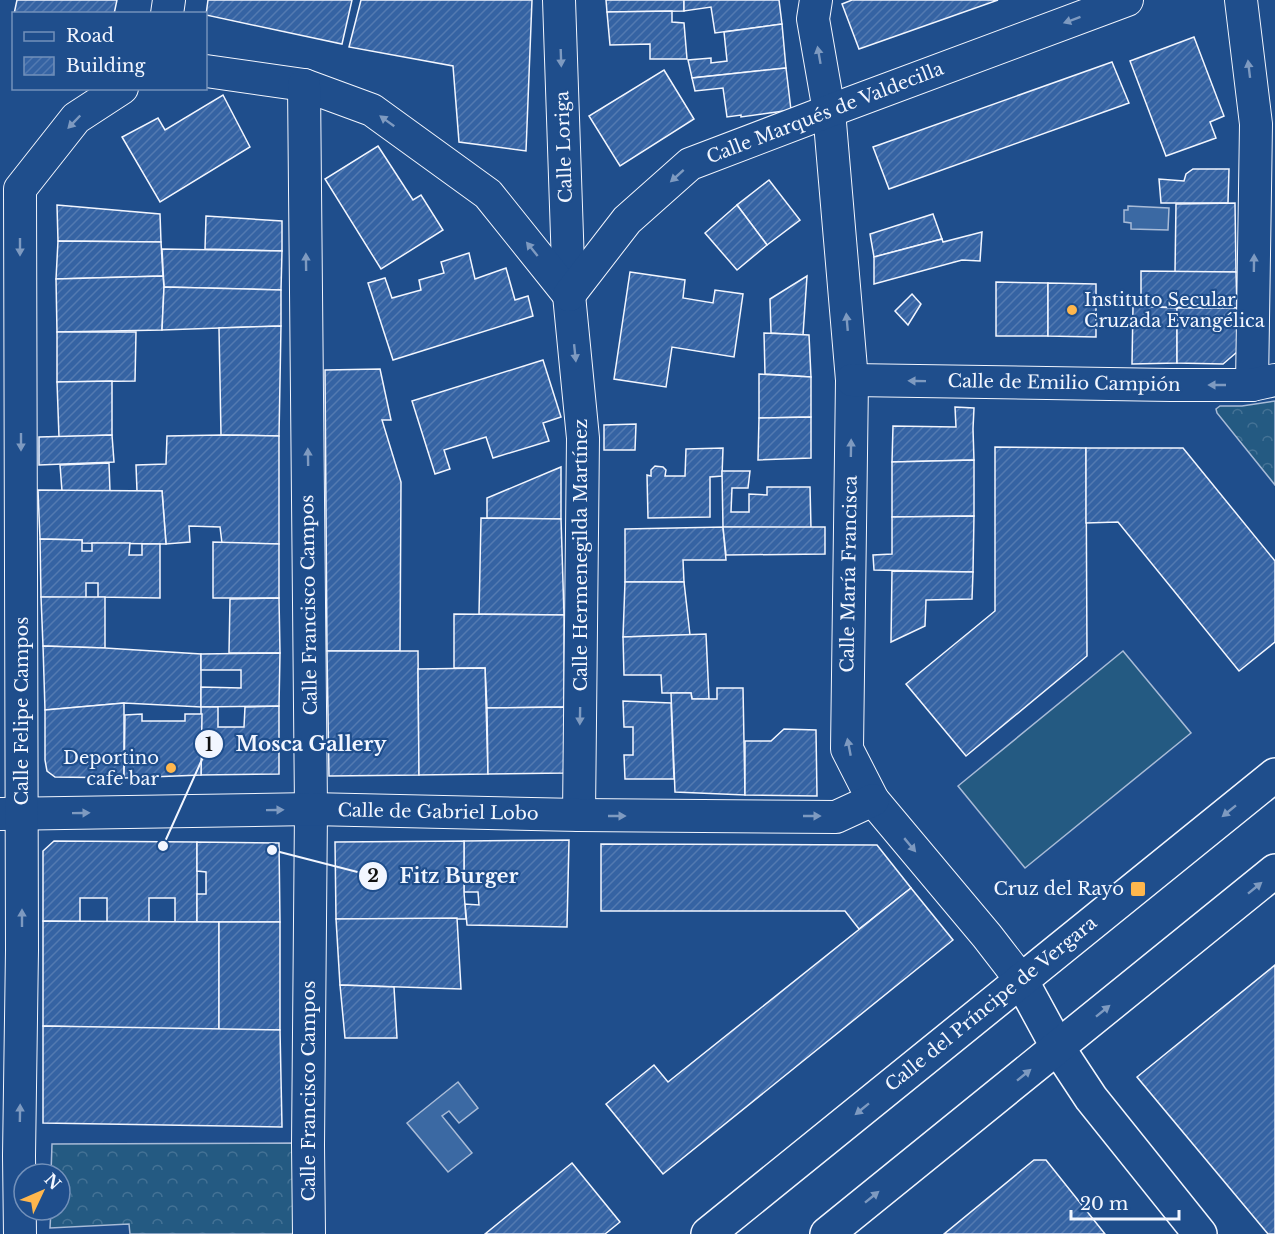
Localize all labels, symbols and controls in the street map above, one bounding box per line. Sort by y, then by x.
legend [12,12,207,90]
one-way arrow [1063,16,1081,26]
text: Road [66,25,114,47]
one-way arrow [815,46,824,65]
one-way arrow [557,49,566,68]
text: Building [66,55,145,77]
street label: Calle Marqués de Valdecilla [703,58,947,168]
one-way arrow [1244,59,1254,78]
street label: Calle Loriga [551,91,577,203]
one-way arrow [67,115,82,129]
one-way arrow [380,116,395,128]
one-way arrow [670,169,685,182]
one-way arrow [15,238,25,257]
one-way arrow [527,242,539,257]
one-way arrow [301,252,311,271]
one-way arrow [1249,254,1259,273]
place label: Instituto Secular Cruzada Evangélica [1084,289,1265,332]
marker: Instituto Secular Cruzada Evangélica [1065,303,1079,317]
one-way arrow [842,313,852,332]
one-way arrow [570,344,580,363]
street label: Calle de Emilio Campión [947,370,1181,396]
one-way arrow [908,377,927,386]
one-way arrow [1208,380,1227,390]
street label: Calle Hermenegilda Martínez [570,419,592,691]
one-way arrow [16,433,26,452]
one-way arrow [846,438,856,457]
one-way arrow [303,447,313,466]
street label: Calle María Francisca [836,475,862,673]
street label: Calle Francisco Campos [296,494,322,716]
street label: Calle Felipe Campos [11,617,33,805]
one-way arrow [575,706,585,725]
callout: Mosca Gallery [194,725,398,763]
text: Mosca Gallery [236,732,387,756]
text: 1 [205,734,213,756]
one-way arrow [844,737,853,756]
place label: Deportino cafe bar [63,747,159,790]
marker: Deportino cafe bar [164,761,178,775]
street label: Calle de Gabriel Lobo [337,799,539,825]
one-way arrow [266,805,285,815]
one-way arrow [1222,805,1237,817]
one-way arrow [71,808,90,818]
one-way arrow [608,811,627,821]
one-way arrow [803,811,822,821]
one-way arrow [904,837,917,853]
callout: Fitz Burger [358,857,531,895]
text: Fitz Burger [399,864,519,888]
text: 2 [367,865,379,887]
place label: Cruz del Rayo [994,878,1124,900]
marker: Cruz del Rayo [1129,880,1147,898]
one-way arrow [1247,882,1262,895]
one-way arrow [17,908,27,927]
street label: Calle del Príncipe de Vergara [881,912,1101,1096]
street label: Calle Francisco Campos [298,981,320,1201]
one-way arrow [1095,1004,1111,1017]
one-way arrow [1016,1068,1032,1081]
one-way arrow [15,1103,25,1122]
one-way arrow [854,1103,870,1116]
north arrow [12,1162,72,1222]
text: N [40,1169,65,1194]
scale bar [1071,1183,1179,1221]
one-way arrow [865,1192,880,1204]
text: 20 m [1080,1193,1128,1215]

